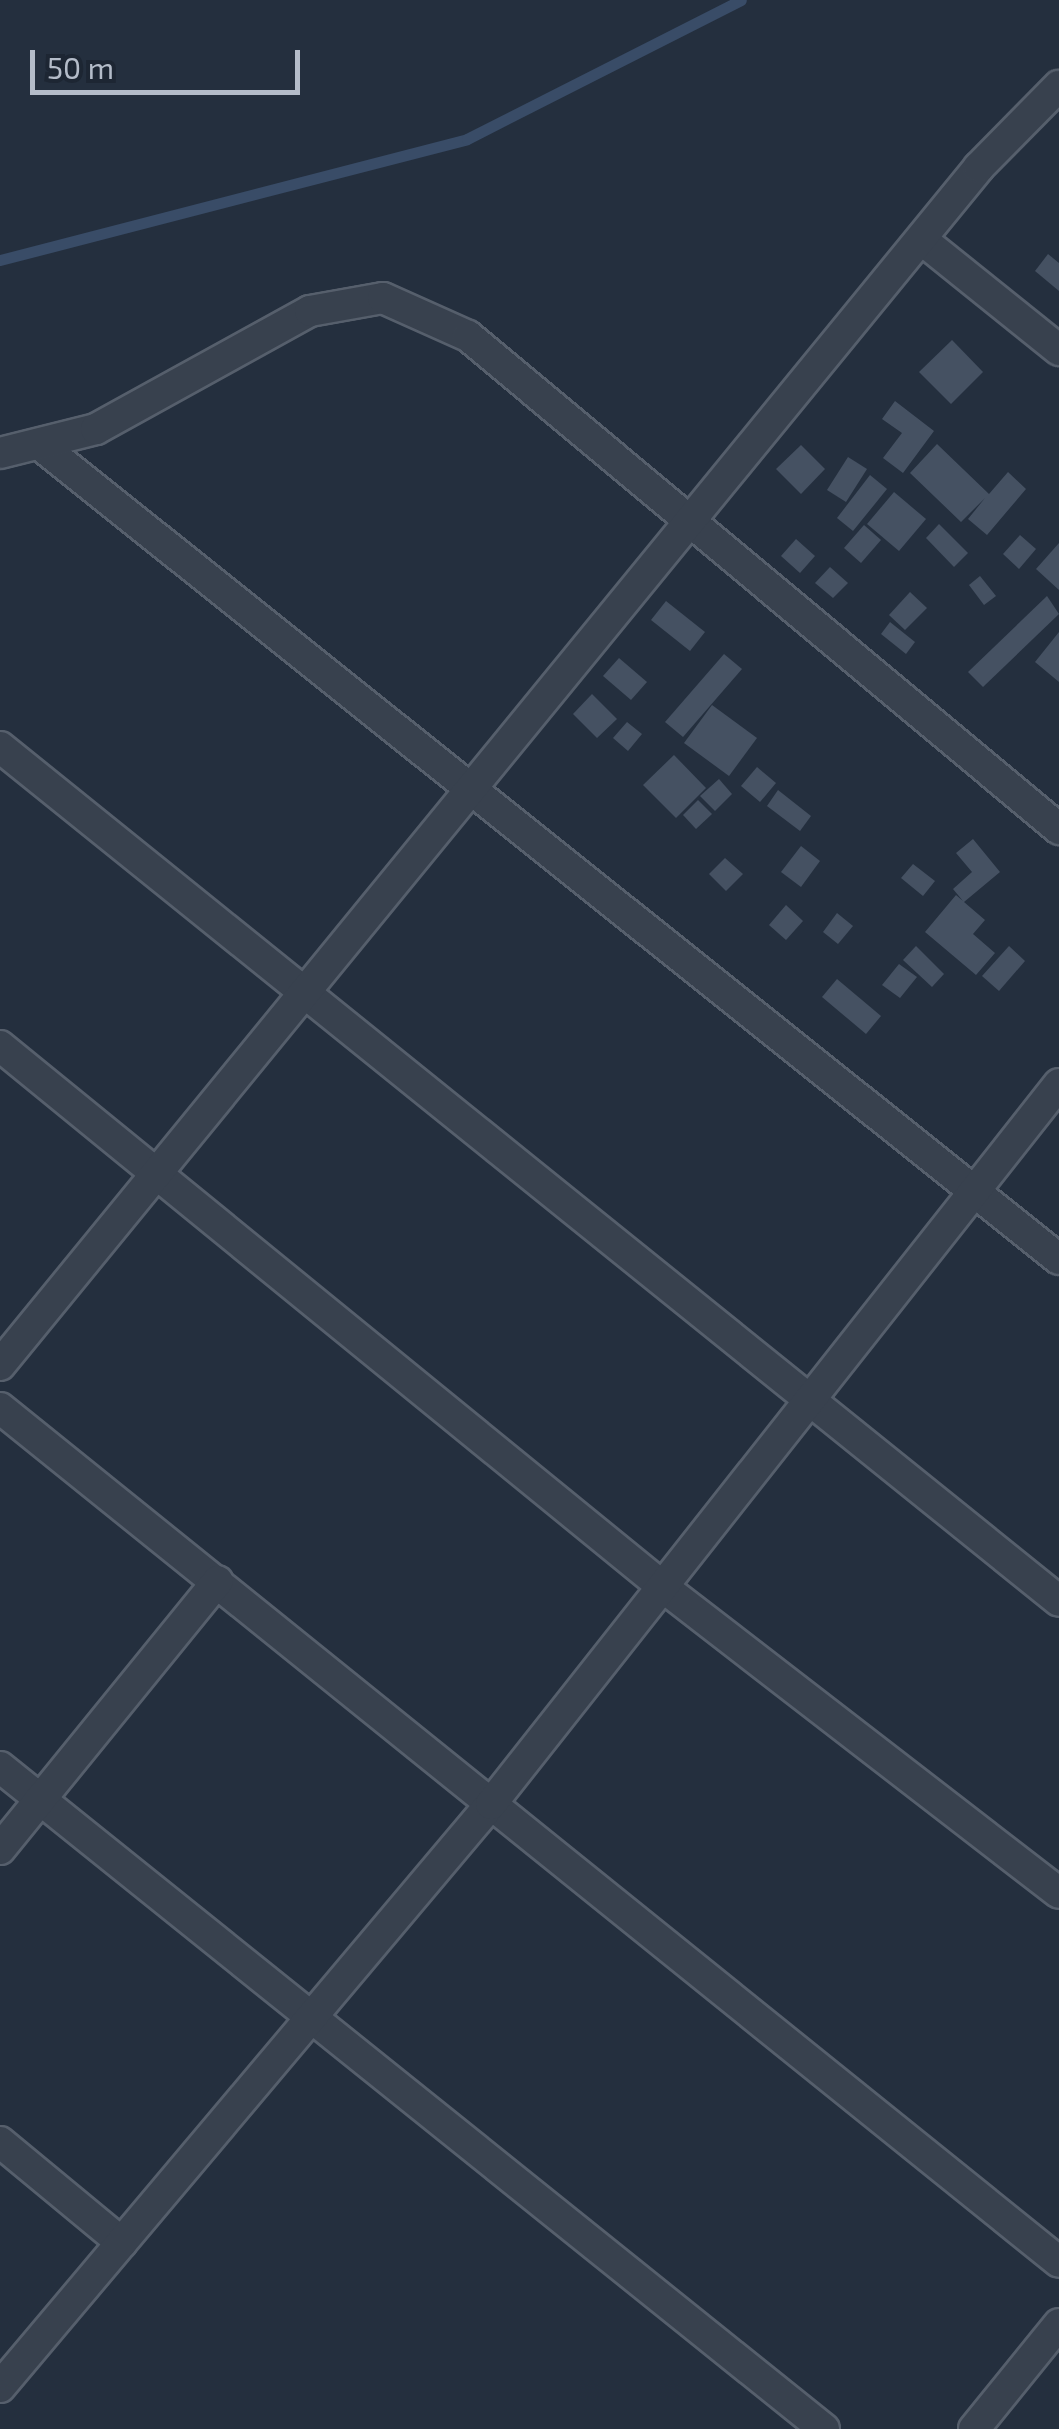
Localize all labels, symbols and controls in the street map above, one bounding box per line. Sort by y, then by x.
scale bar [35,30,305,92]
text: 50 m [47,49,114,85]

